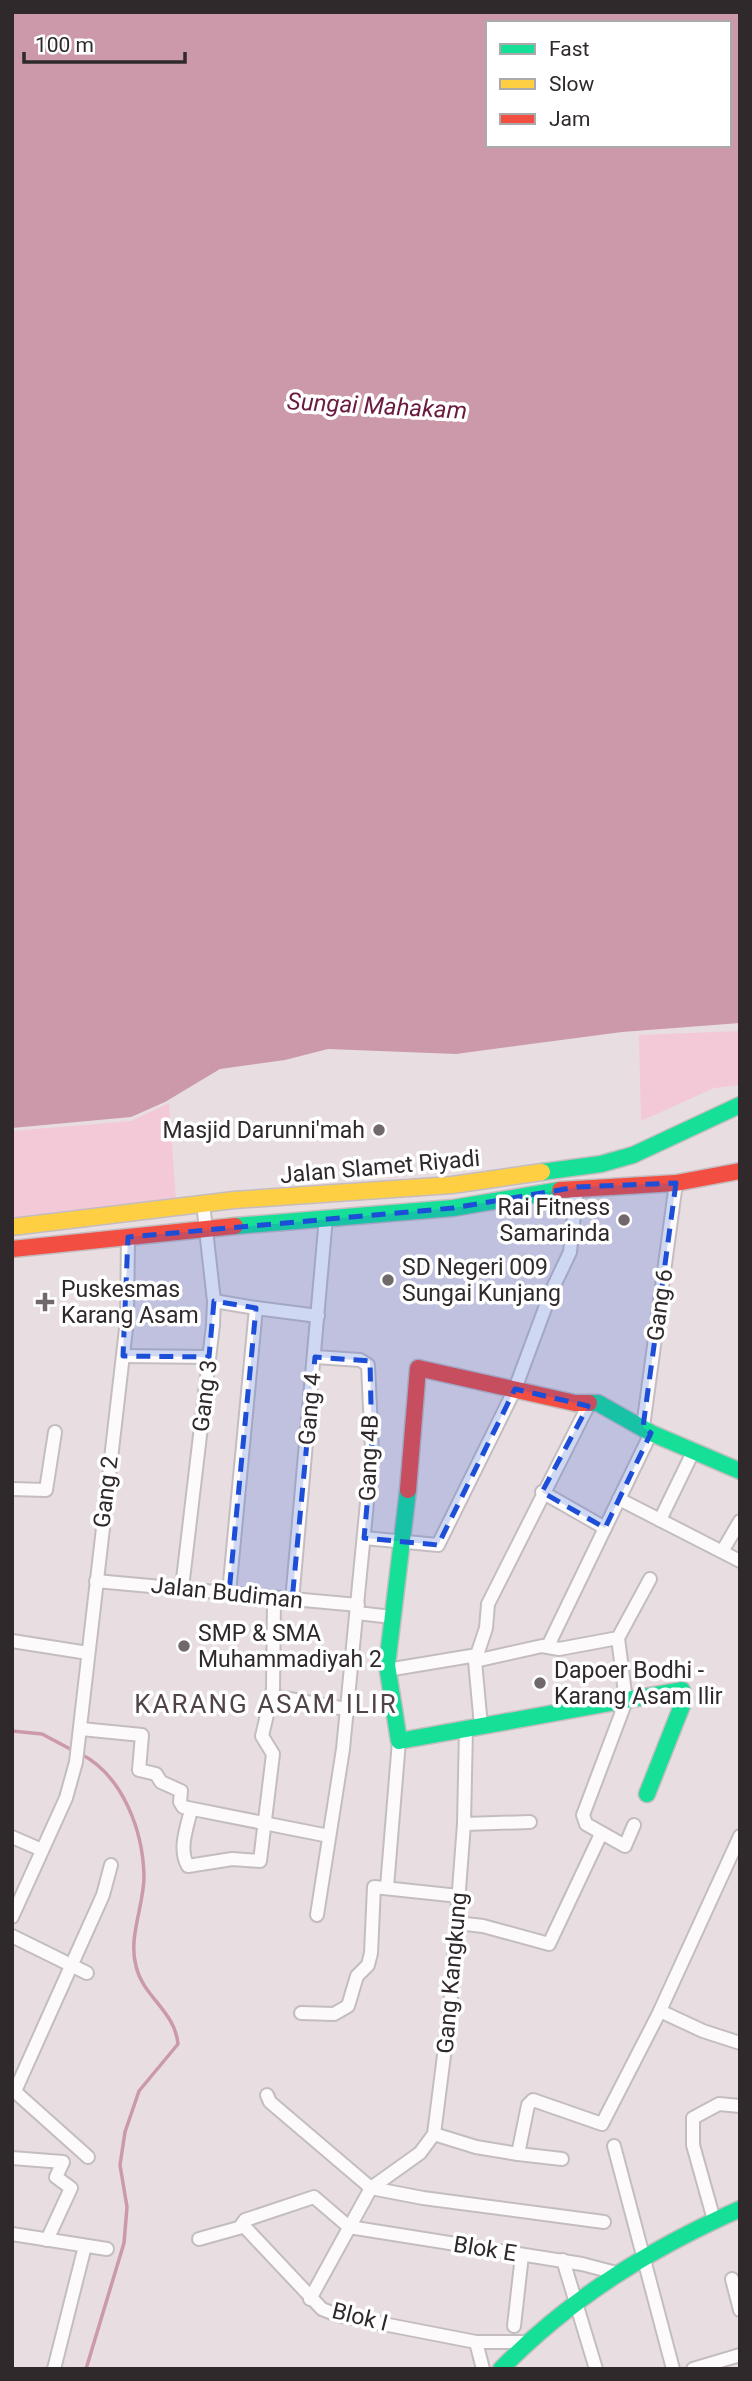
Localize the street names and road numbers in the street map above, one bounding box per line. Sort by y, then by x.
street label: Jalan Slamet Riyadi [279,1145,481,1189]
street label: Gang 6 [642,1267,678,1343]
street label: Gang 3 [187,1358,223,1434]
street label: Gang 4 [293,1372,327,1446]
street label: Gang 4B [354,1414,384,1502]
street label: Gang 2 [88,1454,124,1530]
street label: Jalan Budiman [150,1572,304,1614]
street label: Gang Kangkung [431,1891,473,2055]
street label: Blok E [452,2231,518,2267]
street label: Blok I [329,2297,391,2337]

